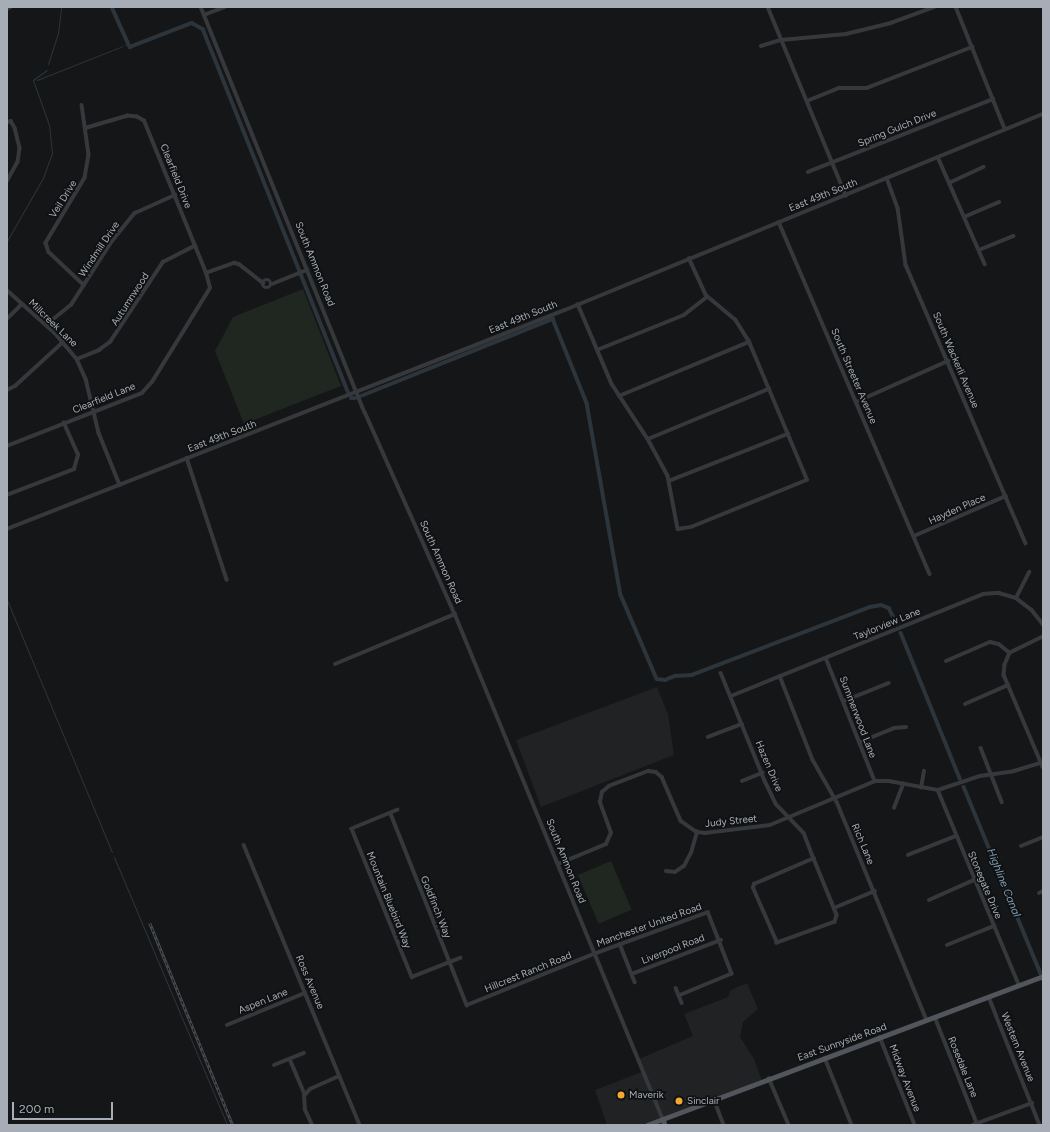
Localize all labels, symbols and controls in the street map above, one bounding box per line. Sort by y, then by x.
street label: Spring Gulch Drive [856,107,938,149]
street label: Clearfield Drive [158,142,194,210]
street label: East 49th South [787,176,859,214]
street label: Veil Drive [47,178,79,220]
street label: Windmill Drive [76,219,122,279]
street label: South Ammon Road [293,220,337,308]
street label: Autumnwood [108,270,152,328]
street label: Millcreek Lane [26,297,80,349]
street label: East 49th South [487,298,559,336]
street label: South Wackerli Avenue [930,310,982,410]
street label: South Streeter Avenue [828,327,880,425]
street label: Clearfield Lane [71,380,137,416]
street label: East 49th South [186,417,258,455]
street label: Hayden Place [927,491,987,527]
street label: South Ammon Road [417,518,465,606]
street label: Taylorview Lane [852,605,922,643]
street label: Summerwood Lane [837,674,879,760]
street label: Hazen Drive [753,739,785,793]
street label: Judy Street [704,812,758,830]
street label: South Ammon Road [544,817,588,905]
street label: Rich Lane [849,822,877,866]
water label: Highline Canal [983,847,1023,919]
street label: Stonegate Drive [965,849,1005,921]
street label: Mountain Bluebird Way [364,850,414,950]
street label: Goldfinch Way [418,874,454,940]
street label: Manchester United Road [595,900,703,950]
street label: Liverpool Road [640,931,706,967]
street label: Hillcrest Ranch Road [483,949,573,995]
street label: Ross Avenue [293,953,327,1011]
street label: Aspen Lane [237,986,289,1016]
street label: Western Avenue [999,1011,1037,1083]
street label: East Sunnyside Road [796,1020,888,1064]
street label: Rosedale Lane [945,1035,981,1099]
street label: Midway Avenue [887,1043,923,1113]
place label: Maverik [629,1089,664,1101]
marker: Maverik [616,1090,626,1100]
scale bar [14,1094,115,1120]
place label: Sinclair [687,1095,719,1107]
marker: Sinclair [674,1096,684,1106]
text: 200 m [19,1102,54,1116]

